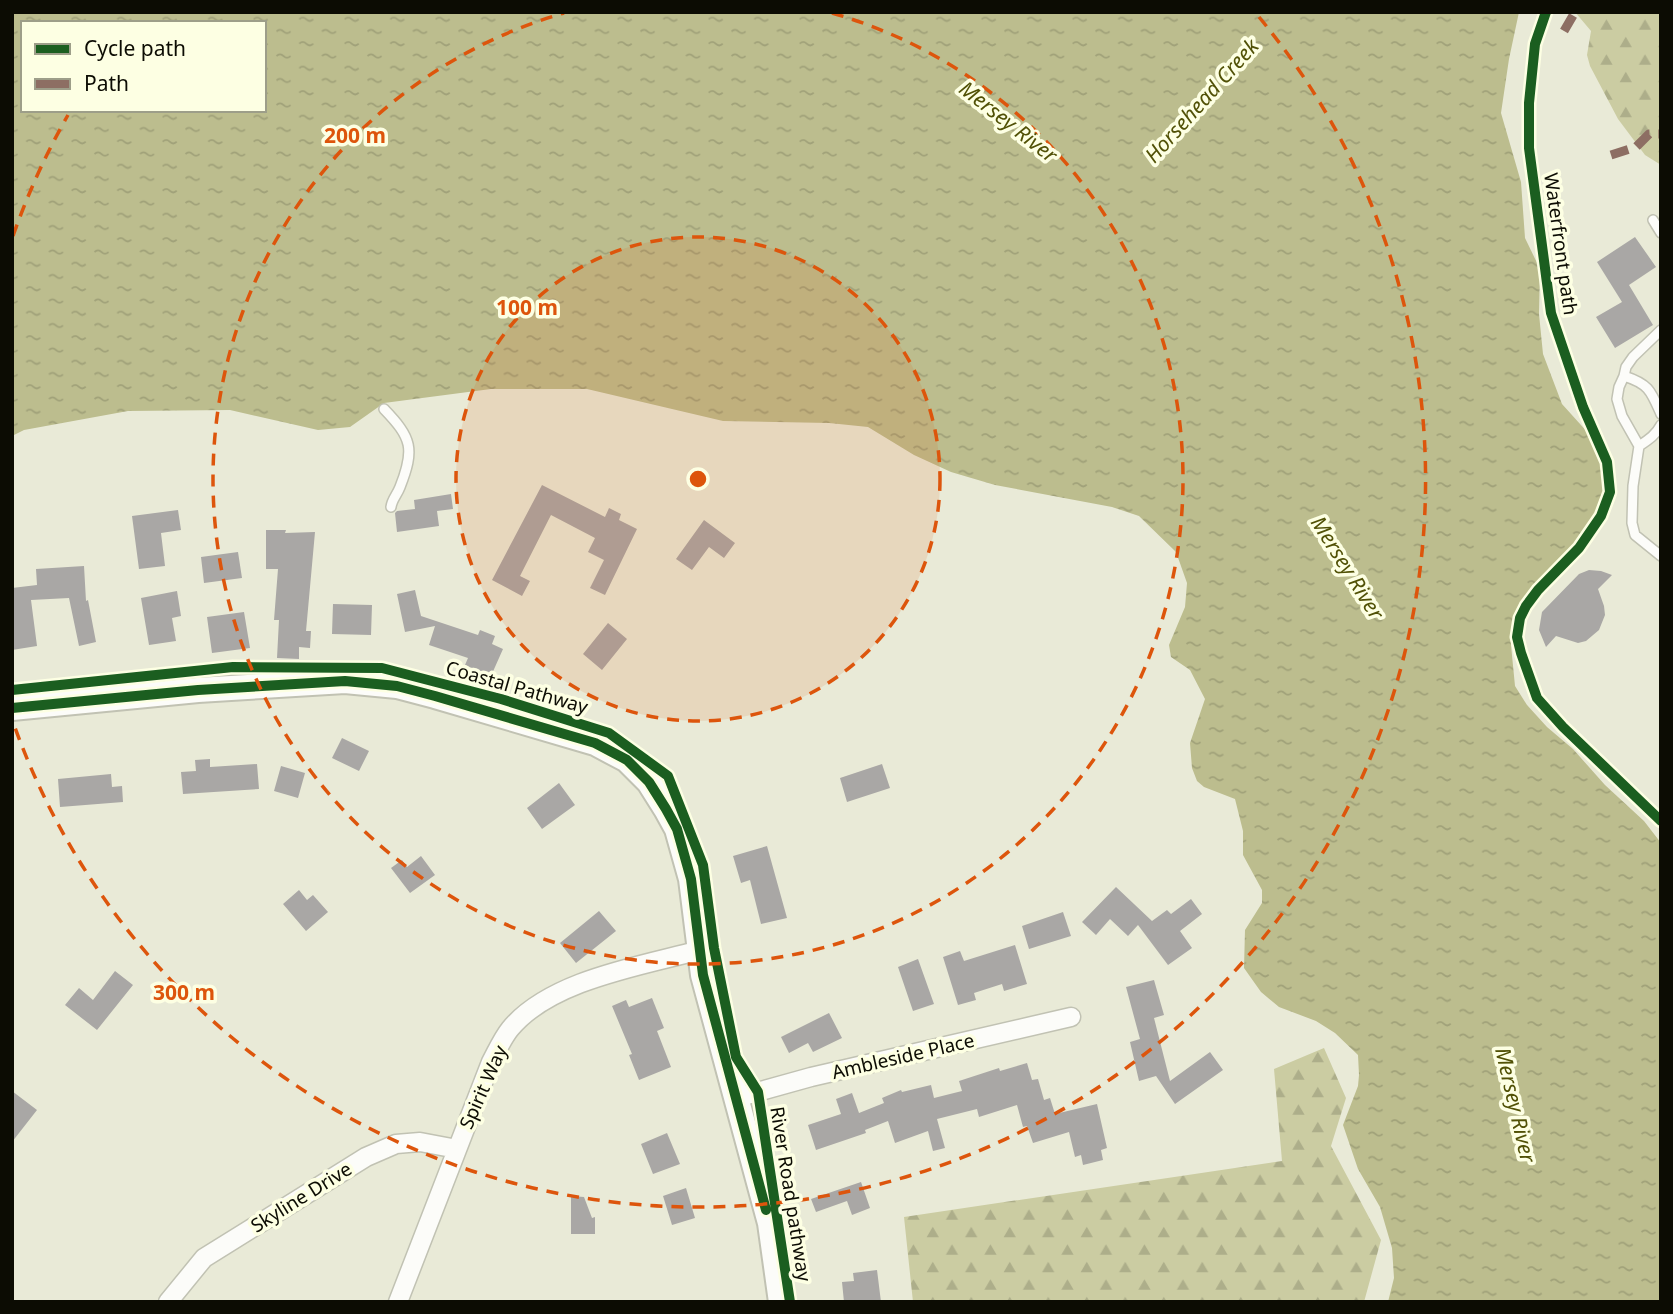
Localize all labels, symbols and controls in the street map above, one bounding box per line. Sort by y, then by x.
legend [21,21,266,112]
water label: Horsehead Creek [1138,31,1266,168]
text: Cycle path [84,34,186,62]
text: Path [84,69,129,97]
water label: Mersey River [954,74,1065,169]
text: 200 m [324,121,386,149]
street label: Waterfront path [1538,171,1584,317]
text: 100 m [496,293,558,321]
centre of rings [686,467,710,491]
water label: Mersey River [1305,510,1392,626]
street label: Coastal Pathway [443,654,591,720]
text: 300 m [153,978,215,1006]
street label: Ambleside Place [829,1027,977,1085]
street label: Spirit Way [453,1041,513,1133]
water label: Mersey River [1489,1045,1543,1167]
street label: River Road pathway [764,1105,818,1284]
street label: Skyline Drive [246,1156,356,1238]

